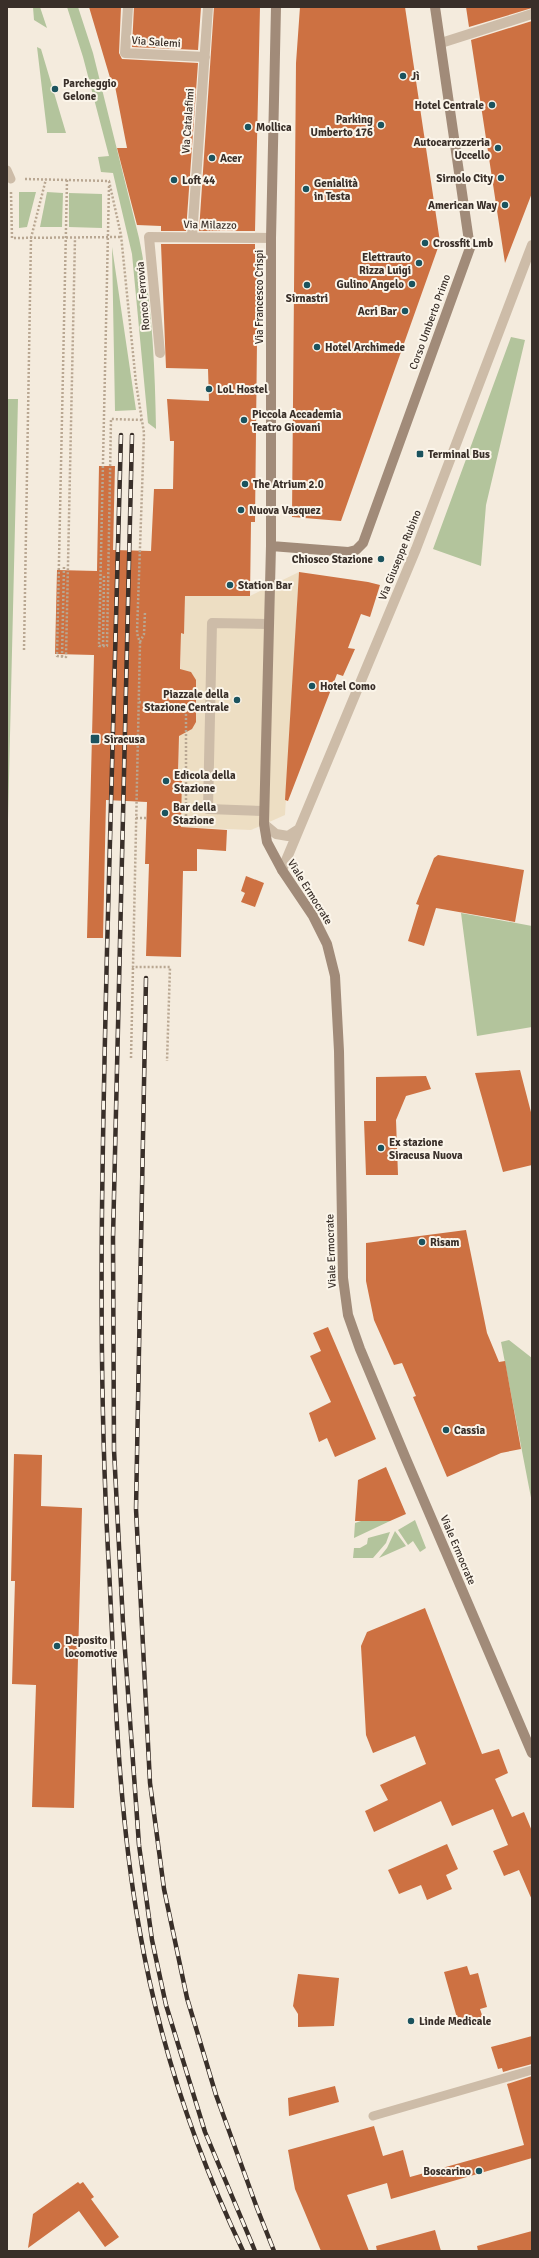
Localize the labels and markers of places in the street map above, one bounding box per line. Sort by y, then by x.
place label: Jì [411,70,419,83]
marker: Jì [398,71,408,81]
place label: Parcheggio Gelone [63,77,117,103]
marker: Parcheggio Gelone [50,84,60,94]
place label: Hotel Centrale [414,99,485,112]
marker: Hotel Centrale [487,100,497,110]
place label: Parking Umberto 176 [311,113,373,139]
marker: Parking Umberto 176 [376,120,386,130]
place label: Mollica [256,121,292,134]
marker: Mollica [243,122,253,132]
place label: Autocarrozzeria Uccello [413,136,490,162]
marker: Autocarrozzeria Uccello [493,143,503,153]
place label: Acer [220,152,242,165]
marker: Acer [207,153,217,163]
place label: Sirnolo City [436,172,494,185]
marker: Sirnolo City [496,173,506,183]
place label: Loft 44 [182,174,215,187]
marker: Loft 44 [169,175,179,185]
place label: Genialità in Testa [314,177,358,203]
marker: Genialità in Testa [301,184,311,194]
place label: American Way [428,199,498,212]
marker: American Way [500,200,510,210]
place label: Crossfit Lmb [433,237,493,250]
marker: Crossfit Lmb [420,238,430,248]
place label: Elettrauto Rizza Luigi [359,251,411,277]
marker: Elettrauto Rizza Luigi [414,258,424,268]
place label: Gulino Angelo [337,278,404,291]
marker: Gulino Angelo [407,279,417,289]
marker: Sirnastri [302,280,312,290]
place label: Sirnastri [286,292,328,305]
place label: Acri Bar [358,305,398,318]
marker: Acri Bar [400,306,410,316]
place label: Hotel Archimede [325,341,406,354]
marker: Hotel Archimede [312,342,322,352]
place label: LoL Hostel [217,383,268,396]
marker: LoL Hostel [204,384,214,394]
place label: Piccola Accademia Teatro Giovani [252,408,342,434]
marker: Piccola Accademia Teatro Giovani [239,415,249,425]
place label: Terminal Bus [428,448,490,461]
marker: Terminal Bus [415,449,425,459]
place label: The Atrium 2.0 [253,478,324,491]
marker: The Atrium 2.0 [240,479,250,489]
place label: Nuova Vasquez [249,504,321,517]
marker: Nuova Vasquez [236,505,246,515]
place label: Chiosco Stazione [292,553,374,566]
marker: Chiosco Stazione [376,554,386,564]
place label: Station Bar [238,579,293,592]
marker: Station Bar [225,580,235,590]
place label: Hotel Como [320,680,376,693]
marker: Hotel Como [307,681,317,691]
place label: Piazzale della Stazione Centrale [144,688,230,714]
marker: Piazzale della Stazione Centrale [232,695,242,705]
marker: Siracusa [89,733,101,745]
place label: Siracusa [104,733,145,746]
place label: Edicola della Stazione [174,769,236,795]
marker: Edicola della Stazione [161,776,171,786]
place label: Bar della Stazione [173,801,216,827]
marker: Bar della Stazione [160,808,170,818]
place label: Ex stazione Siracusa Nuova [389,1136,463,1162]
marker: Ex stazione Siracusa Nuova [376,1143,386,1153]
place label: Risam [430,1236,460,1249]
marker: Risam [417,1237,427,1247]
place label: Cassia [454,1424,485,1437]
marker: Cassia [441,1425,451,1435]
place label: Deposito locomotive [65,1634,118,1660]
marker: Deposito locomotive [52,1641,62,1651]
place label: Linde Medicale [419,2015,492,2028]
marker: Linde Medicale [406,2016,416,2026]
place label: Boscarino [423,2165,471,2178]
marker: Boscarino [474,2166,484,2176]

